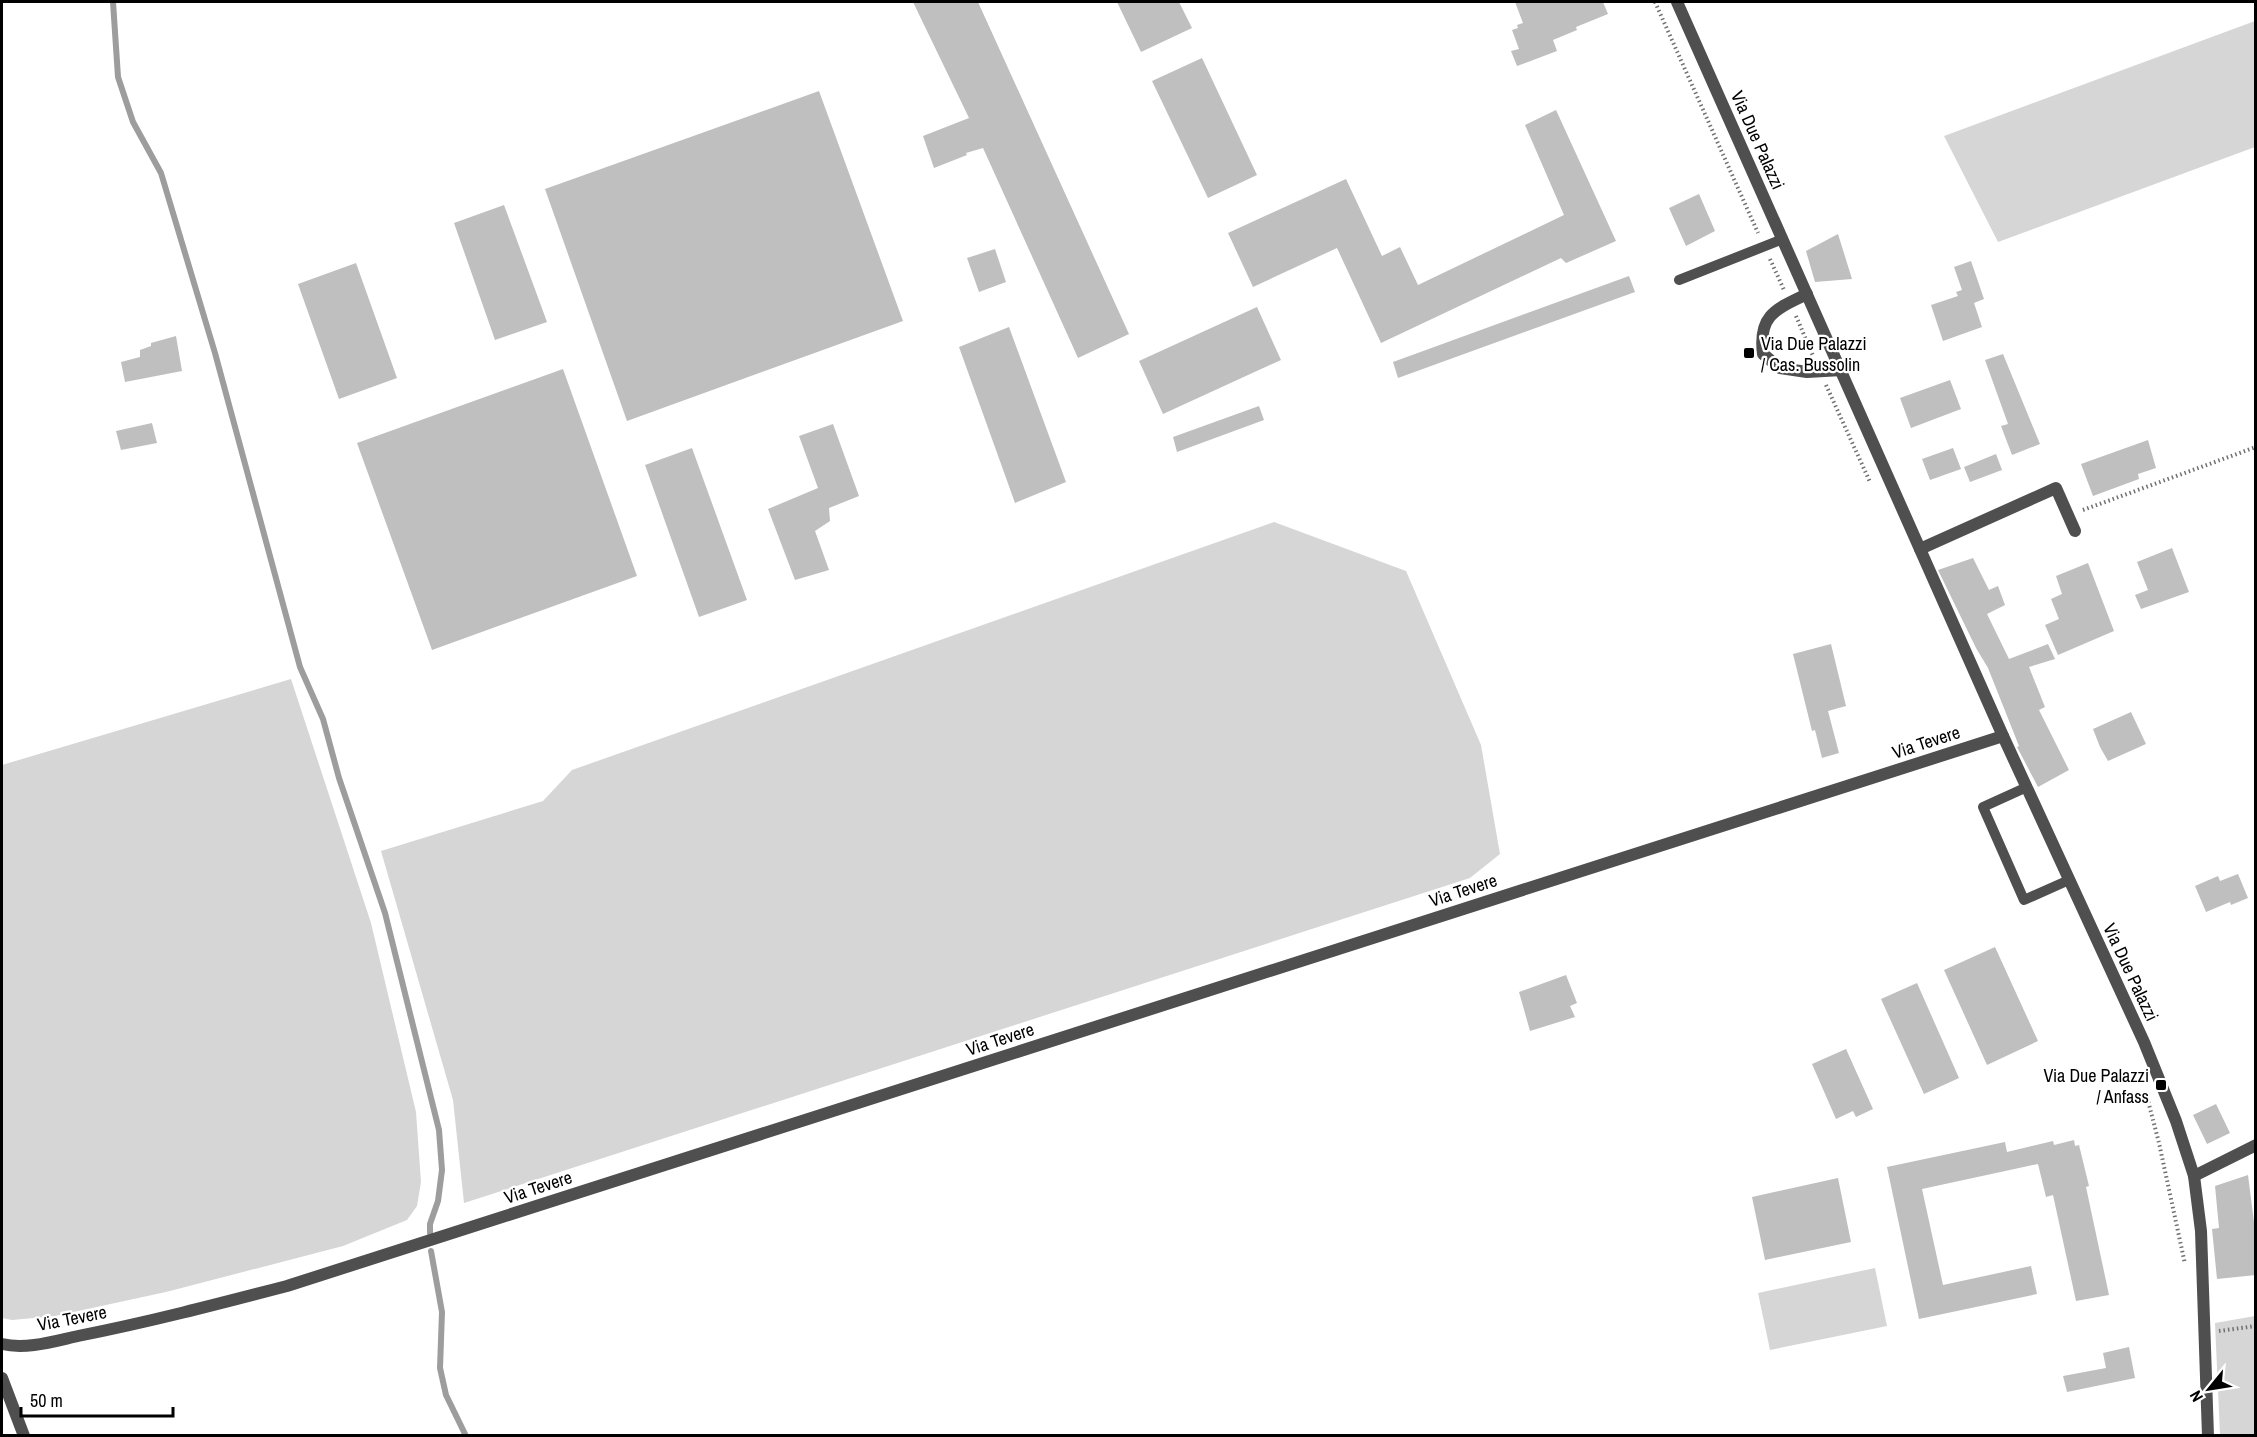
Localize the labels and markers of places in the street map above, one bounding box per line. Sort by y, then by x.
place label: Via Due Palazzi / Cas. Bussolin [1761,331,1867,377]
marker: Via Due Palazzi / Cas. Bussolin [1742,346,1756,360]
place label: Via Due Palazzi / Anfass [2043,1063,2149,1109]
marker: Via Due Palazzi / Anfass [2154,1078,2168,1092]

